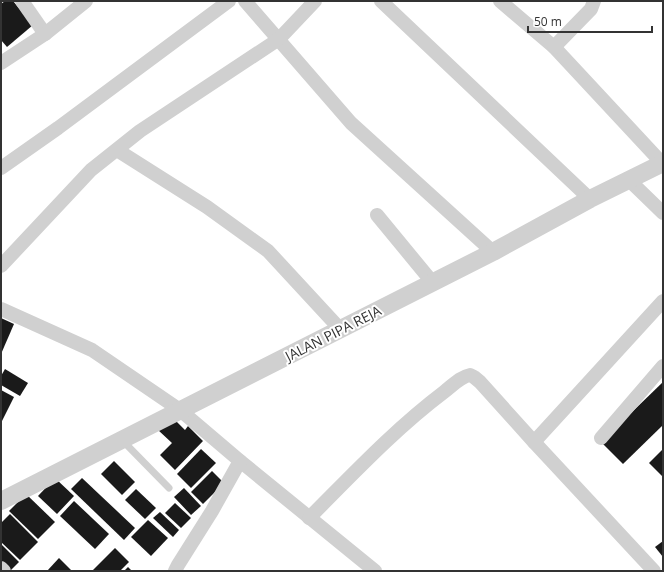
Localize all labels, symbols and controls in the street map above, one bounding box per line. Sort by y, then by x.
scale bar [528,8,652,34]
text: 50 m [534,13,562,30]
street label: JALAN PIPA REJA [280,301,384,366]

